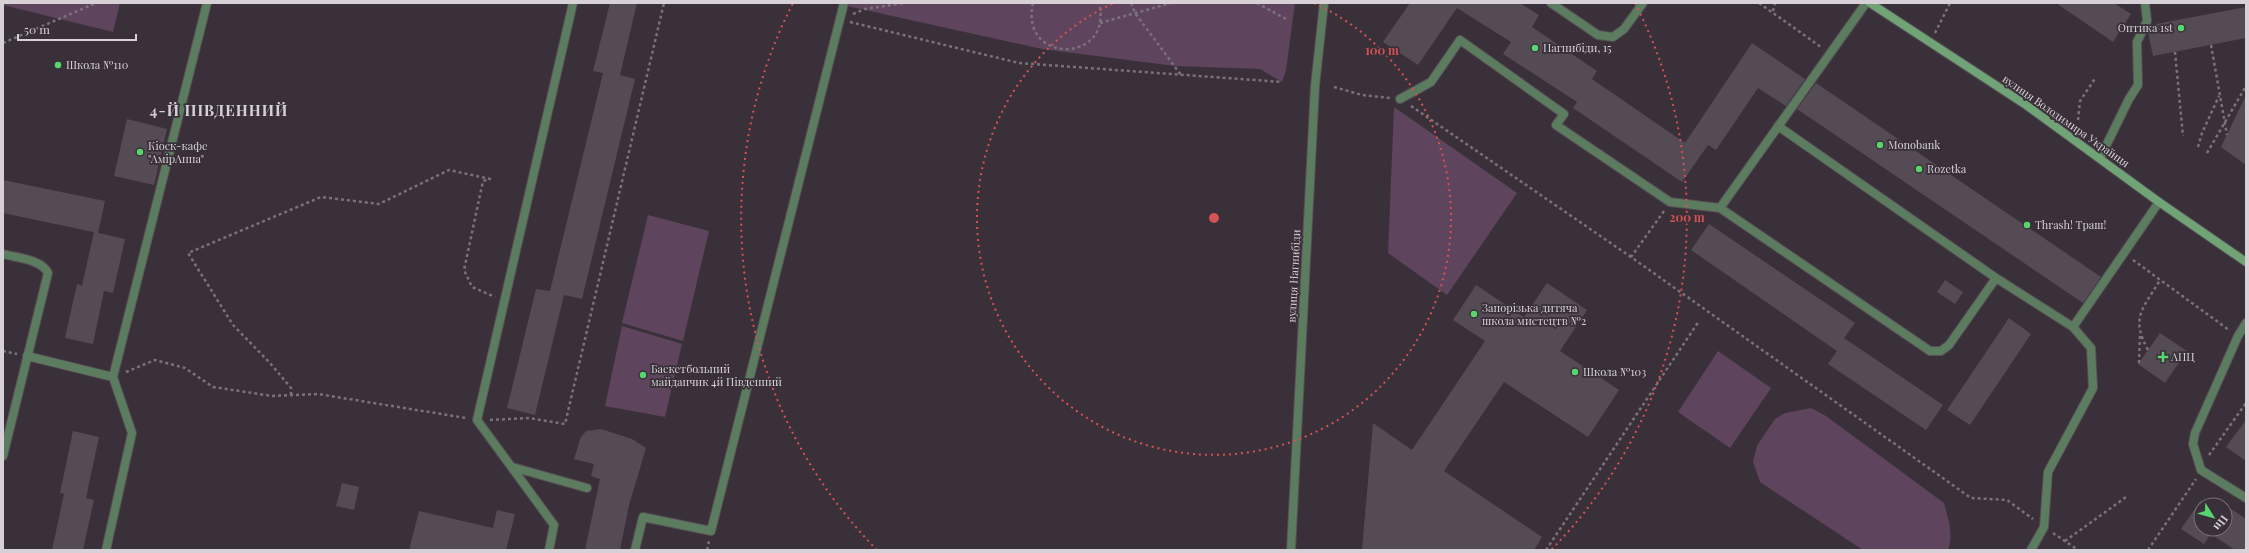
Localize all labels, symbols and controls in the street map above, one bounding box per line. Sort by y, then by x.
scale bar [18,16,136,42]
place label: Оптика 1st [2118,20,2173,35]
text: 50 m [24,21,50,37]
marker: Оптика 1st [2176,23,2186,33]
place label: Нагнибіди, 15 [1543,40,1612,55]
text: 100 m [1365,42,1399,58]
marker: Нагнибіди, 15 [1530,43,1540,53]
place label: Школа №110 [66,57,129,72]
marker: Школа №110 [53,60,63,70]
street label: вулиця Володимира Українця [2000,71,2133,170]
district label: 4-Й ПІВДЕННИЙ [150,100,288,120]
place label: Monobank [1888,137,1940,152]
place label: Кіоск-кафе "АмірАнна" [148,138,208,166]
marker: Monobank [1875,140,1885,150]
marker: Кіоск-кафе "АмірАнна" [135,147,145,157]
place label: Rozetka [1927,161,1967,176]
marker: Rozetka [1914,164,1924,174]
text: 200 m [1669,209,1705,225]
centre of rings [1207,211,1221,225]
place label: Thrash! Траш! [2035,217,2107,232]
marker: Thrash! Траш! [2022,220,2032,230]
street label: вулиця Нагнибіди [1284,229,1303,323]
place label: Запорізька дитяча школа мистецтв №2 [1482,300,1586,328]
marker: Запорізька дитяча школа мистецтв №2 [1469,309,1479,319]
place label: АНЦ [2170,349,2195,364]
marker: АНЦ [2158,352,2168,362]
place label: Баскетбольний майданчик 4й Південний [651,361,782,389]
place label: Школа №103 [1583,364,1646,379]
marker: Школа №103 [1570,367,1580,377]
marker: Баскетбольний майданчик 4й Південний [638,370,648,380]
north arrow [2193,497,2233,537]
text: Пн [2211,512,2232,534]

